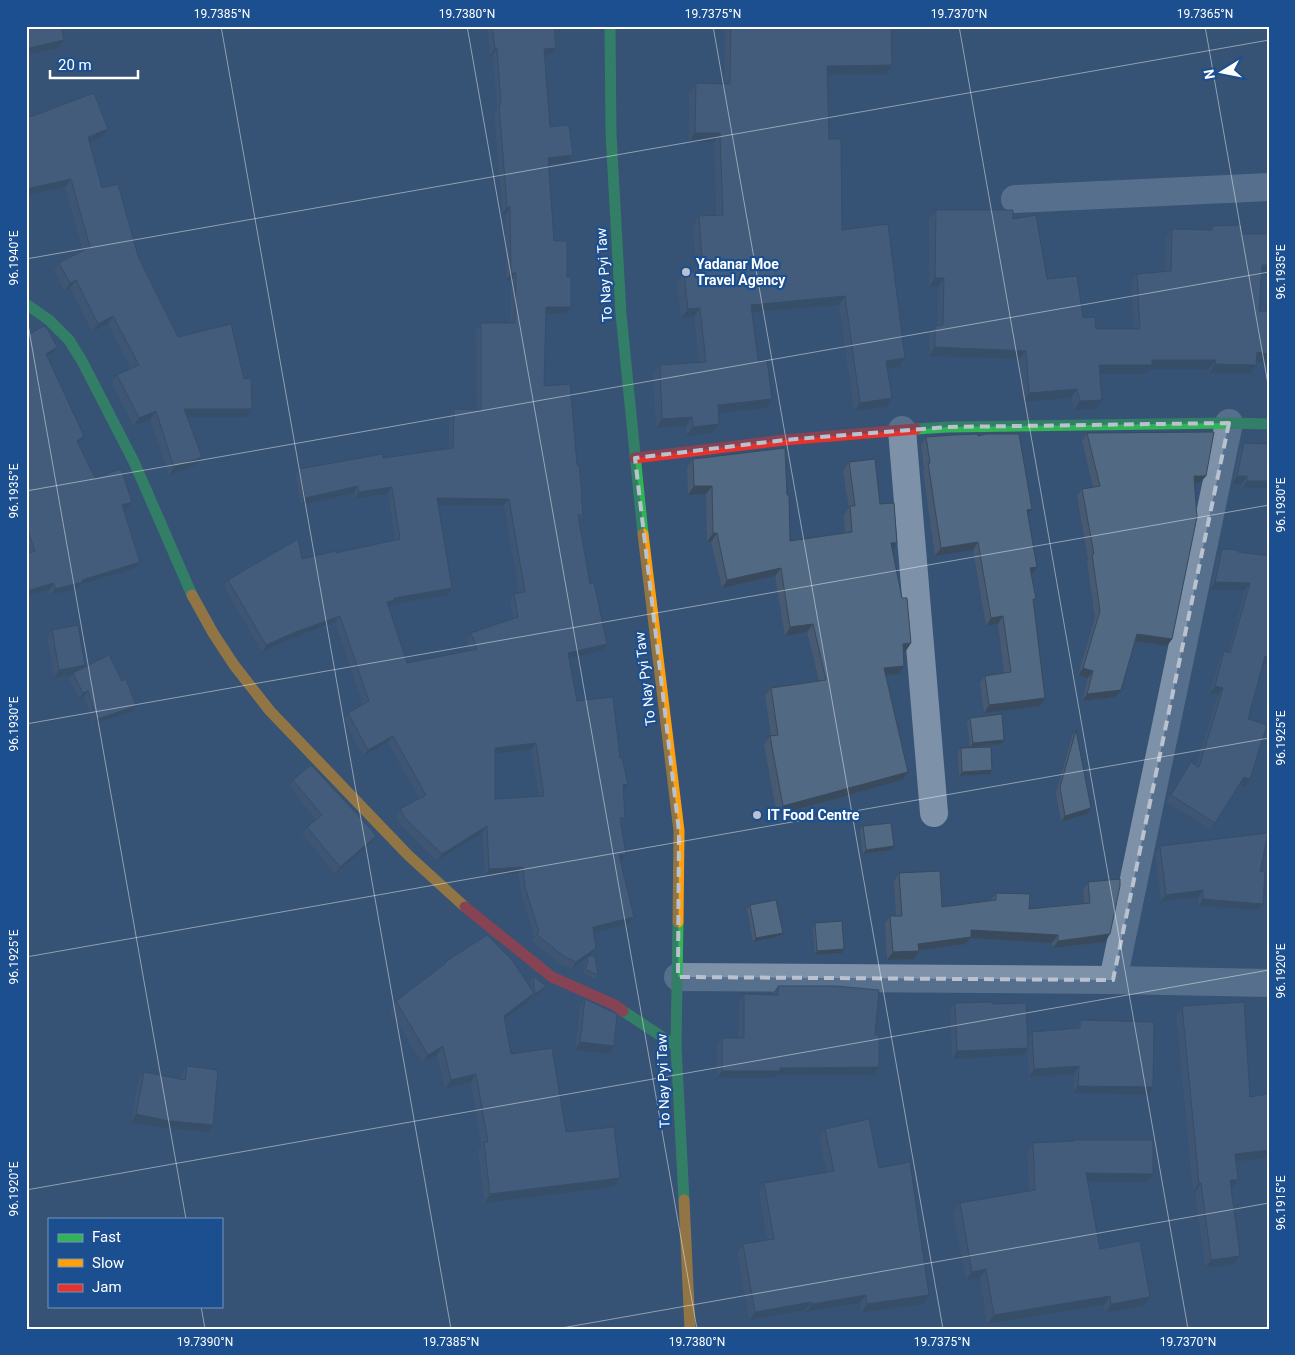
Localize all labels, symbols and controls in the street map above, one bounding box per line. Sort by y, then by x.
text: 19.7385°N [194,7,250,21]
text: 19.7380°N [439,7,495,21]
text: 19.7375°N [685,7,741,21]
text: 19.7370°N [931,7,987,21]
text: 19.7365°N [1177,7,1233,21]
scale bar [50,48,138,80]
north arrow [1198,48,1248,98]
text: 20 m [58,56,92,74]
text: N [1200,68,1218,81]
street label: To Nay Pyi Taw [593,227,615,323]
text: 96.1940°E [7,230,21,285]
text: 96.1935°E [1274,244,1288,299]
place label: Yadanar Moe Travel Agency [696,256,786,288]
marker: Yadanar Moe Travel Agency [680,266,692,278]
text: 96.1935°E [7,463,21,518]
text: 96.1930°E [1274,477,1288,532]
street label: To Nay Pyi Taw [631,631,659,727]
text: 96.1930°E [7,696,21,751]
text: 96.1925°E [1274,710,1288,765]
place label: IT Food Centre [767,807,860,823]
marker: IT Food Centre [751,809,763,821]
text: 96.1925°E [7,929,21,984]
text: 96.1920°E [1274,943,1288,998]
street label: To Nay Pyi Taw [653,1033,673,1129]
text: 96.1920°E [7,1161,21,1216]
text: 96.1915°E [1274,1175,1288,1230]
legend [48,1218,222,1308]
text: Fast [92,1228,121,1246]
text: Slow [92,1254,124,1272]
text: Jam [92,1278,122,1296]
text: 19.7390°N [177,1335,233,1349]
text: 19.7385°N [423,1335,479,1349]
text: 19.7380°N [669,1335,725,1349]
text: 19.7375°N [914,1335,970,1349]
text: 19.7370°N [1160,1335,1216,1349]

